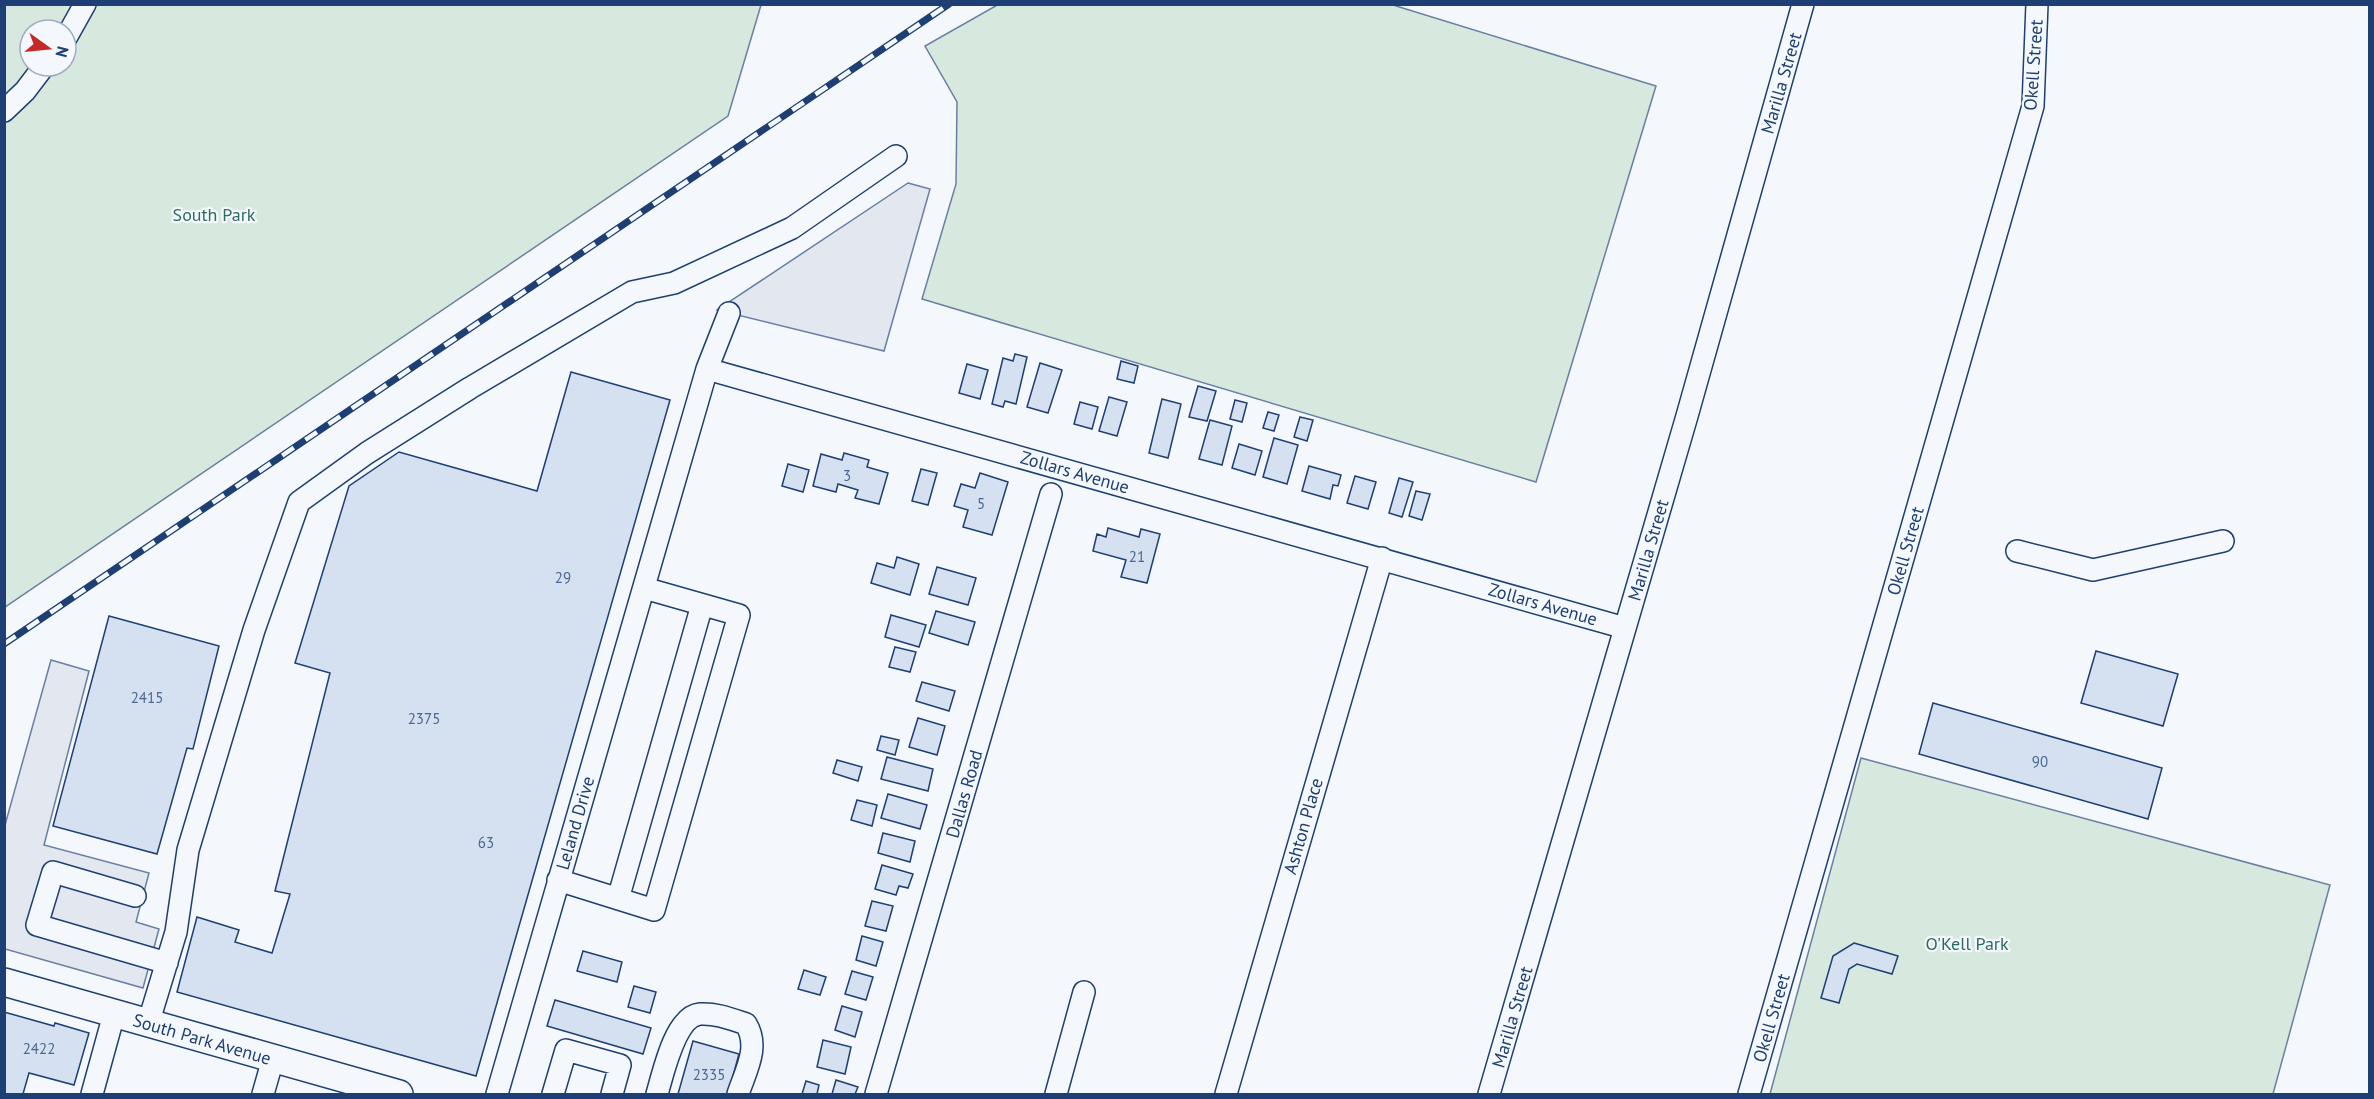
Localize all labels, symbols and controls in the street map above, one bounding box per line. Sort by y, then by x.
north arrow [18,18,78,78]
street label: Okell Street [2018,19,2048,111]
street label: Marilla Street [1756,30,1806,136]
text: N [51,44,74,60]
park label: South Park [173,203,256,226]
street label: Zollars Avenue [1018,445,1132,499]
house number: 3 [843,466,851,485]
house number: 5 [977,494,985,513]
street label: Marilla Street [1623,497,1673,603]
street label: Okell Street [1881,504,1929,598]
house number: 21 [1129,547,1145,566]
house number: 29 [555,568,571,587]
street label: Zollars Avenue [1486,577,1600,631]
house number: 2415 [131,688,163,707]
house number: 2375 [408,709,440,728]
street label: Dallas Road [940,747,988,841]
house number: 90 [2032,752,2048,771]
street label: Leland Drive [551,774,599,872]
street label: Ashton Place [1278,775,1328,877]
house number: 63 [478,833,494,852]
park label: O'Kell Park [1925,932,2009,955]
street label: Marilla Street [1487,964,1537,1070]
street label: Okell Street [1747,971,1795,1065]
street label: South Park Avenue [130,1008,274,1070]
house number: 2422 [23,1039,55,1058]
house number: 2335 [693,1065,725,1084]

